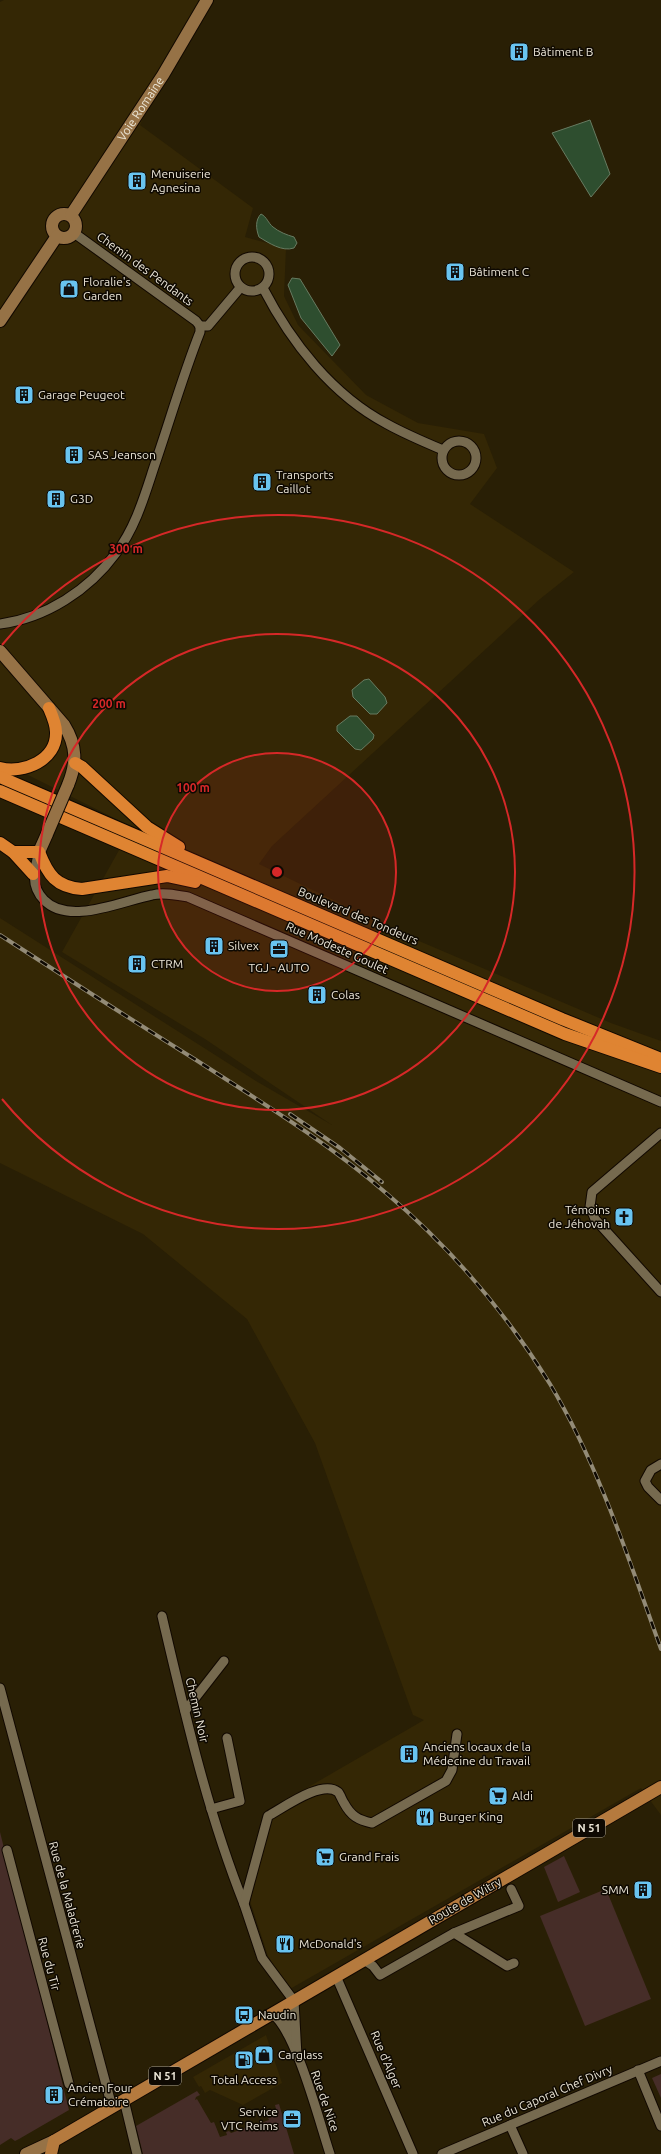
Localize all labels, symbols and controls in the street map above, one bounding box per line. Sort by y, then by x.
building icon: Bâtiment B [508,41,530,63]
place label: Bâtiment B [533,45,593,58]
street label: Voie Romaine [115,74,166,143]
place label: Menuiserie Agnesina [151,167,211,194]
building icon: Menuiserie Agnesina [126,170,148,192]
street label: Chemin des Pendants [95,229,196,308]
building icon: Bâtiment C [444,261,466,283]
place label: Bâtiment C [469,265,530,278]
place label: Floralie's Garden [83,275,131,302]
shop icon: Floralie's Garden [58,278,80,300]
building icon: Garage Peugeot [13,384,35,406]
place label: Garage Peugeot [38,388,125,401]
building icon: SAS Jeanson [63,444,85,466]
place label: SAS Jeanson [88,448,156,461]
place label: Transports Caillot [276,468,334,495]
building icon: Transports Caillot [251,471,273,493]
building icon: G3D [45,488,67,510]
place label: G3D [70,492,93,505]
text: 300 m [109,542,143,555]
text: 200 m [92,697,126,710]
text: 100 m [176,781,210,794]
centre of rings [270,865,284,879]
street label: Boulevard des Tondeurs [296,884,420,947]
street label: Rue Modeste Goulet [284,919,391,976]
building icon: Silvex [203,935,225,957]
office icon: TGJ - AUTO [268,938,290,960]
place label: Silvex [228,939,259,952]
building icon: CTRM [126,953,148,975]
place label: CTRM [151,957,183,970]
place label: TGJ - AUTO [248,961,310,974]
building icon: Colas [306,984,328,1006]
place label: Colas [331,988,360,1001]
place label: Témoins de Jéhovah [548,1203,610,1230]
church icon: Témoins de Jéhovah [613,1206,635,1228]
street label: Chemin Noir [184,1676,211,1744]
place label: Anciens locaux de la Médecine du Travail [423,1740,531,1767]
building icon: Anciens locaux de la Médecine du Travail [398,1743,420,1765]
supermarket icon: Aldi [487,1785,509,1807]
place label: Aldi [512,1789,533,1802]
restaurant icon: Burger King [414,1806,436,1828]
place label: Burger King [439,1810,503,1823]
road number: N 51 [573,1819,605,1837]
street label: Rue de la Maladrerie [47,1840,88,1950]
supermarket icon: Grand Frais [314,1846,336,1868]
place label: Grand Frais [339,1850,399,1863]
street label: Route de Witry [426,1874,503,1927]
building icon: SMM [632,1879,654,1901]
place label: SMM [602,1883,629,1896]
restaurant icon: McDonald's [274,1933,296,1955]
street label: Rue du Tir [36,1936,63,1992]
place label: McDonald's [299,1937,362,1950]
bus stop icon: Naudin [233,2004,255,2026]
place label: Naudin [258,2008,296,2021]
street label: Rue d'Alger [368,2029,405,2091]
shop icon: Carglass [253,2044,275,2066]
place label: Carglass [278,2048,323,2061]
fuel station icon: Total Access [233,2049,255,2071]
street label: Rue du Caporal Chef Divry [480,2062,614,2129]
road number: N 51 [149,2067,181,2085]
street label: Rue de Nice [309,2069,342,2133]
place label: Total Access [211,2073,277,2086]
place label: Ancien Four Crématoire [68,2081,133,2108]
building icon: Ancien Four Crématoire [43,2084,65,2106]
place label: Service VTC Reims [221,2105,278,2132]
office icon: Service VTC Reims [281,2108,303,2130]

